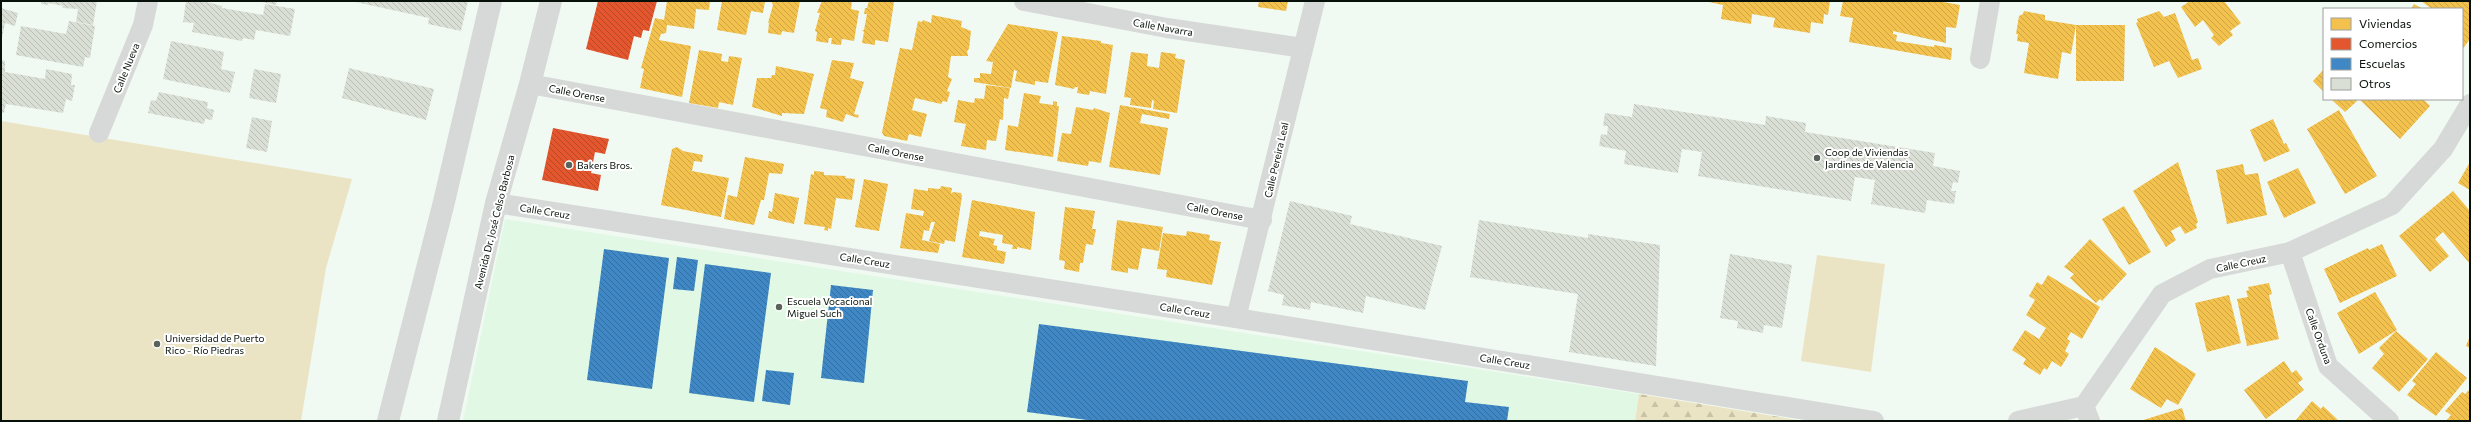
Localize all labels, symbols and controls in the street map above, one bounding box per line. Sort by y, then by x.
legend [2323,8,2463,100]
street label: Calle Navarra [1132,16,1194,38]
text: Viviendas [2359,16,2411,30]
text: Comercios [2359,36,2417,50]
street label: Calle Nueva [111,41,141,95]
text: Escuelas [2359,56,2405,70]
text: Otros [2359,76,2391,90]
street label: Calle Orense [548,82,606,104]
street label: Calle Pereira Leal [1261,121,1291,199]
street label: Calle Orense [867,141,925,163]
place label: Coop de Viviendas Jardines de Valencia [1825,146,1914,170]
marker: Coop de Viviendas Jardines de Valencia [1812,153,1822,163]
street label: Avenida Dr. José Celso Barbosa [471,154,517,290]
place label: Bakers Bros. [577,159,632,171]
marker: Bakers Bros. [564,160,574,170]
street label: Calle Orense [1186,200,1244,222]
street label: Calle Creuz [519,201,571,221]
street label: Calle Creuz [839,250,891,270]
street label: Calle Creuz [2215,252,2267,274]
place label: Escuela Vocacional Miguel Such [787,295,872,319]
street label: Calle Creuz [1159,300,1211,320]
marker: Escuela Vocacional Miguel Such [774,302,784,312]
street label: Calle Orduna [2303,306,2335,366]
place label: Universidad de Puerto Rico - Río Piedras [165,332,265,356]
marker: Universidad de Puerto Rico - Río Piedras [152,339,162,349]
street label: Calle Creuz [1479,351,1531,371]

